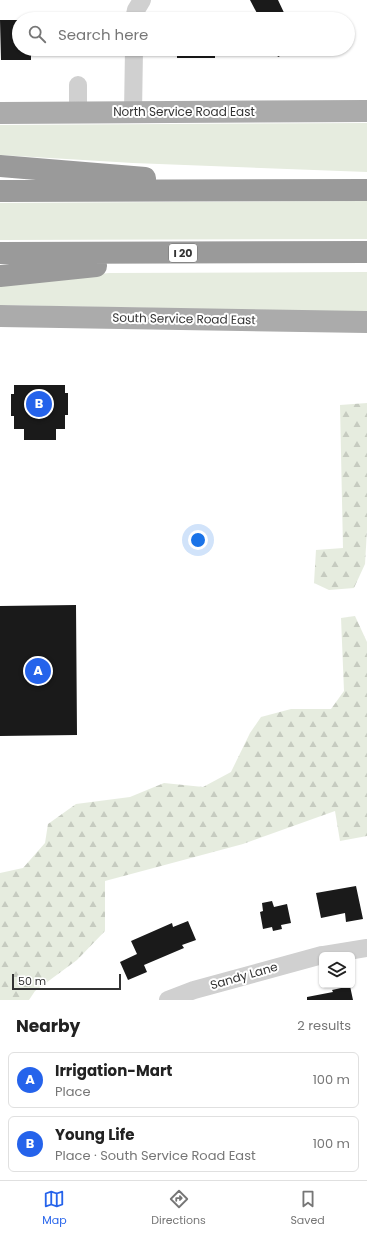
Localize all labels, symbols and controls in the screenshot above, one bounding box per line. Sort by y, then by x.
search box [12,12,355,56]
icon: search [26,23,48,45]
text: Search here [58,24,148,45]
street label: North Service Road East [113,103,255,120]
road number: I 20 [169,244,197,262]
street label: South Service Road East [112,309,256,328]
pin: B [26,389,52,419]
your location [188,530,208,550]
pin: A [25,656,51,686]
map controls [319,952,355,988]
button: layers [319,952,355,988]
street label: Sandy Lane [208,958,280,993]
scale bar [12,972,121,991]
text: 50 m [18,973,46,989]
text: Nearby [16,1014,80,1038]
text: 2 results [297,1016,351,1035]
text: Irrigation-Mart [55,1060,172,1081]
text: A [25,1070,35,1089]
text: 100 m [313,1070,350,1089]
text: Place [55,1082,90,1101]
text: Young Life [55,1124,134,1145]
text: B [26,1134,34,1153]
text: 100 m [313,1134,350,1153]
text: Place · South Service Road East [55,1146,256,1165]
tab: Map [42,1188,67,1229]
tab: Directions [151,1188,206,1229]
tab: Saved [290,1188,325,1229]

